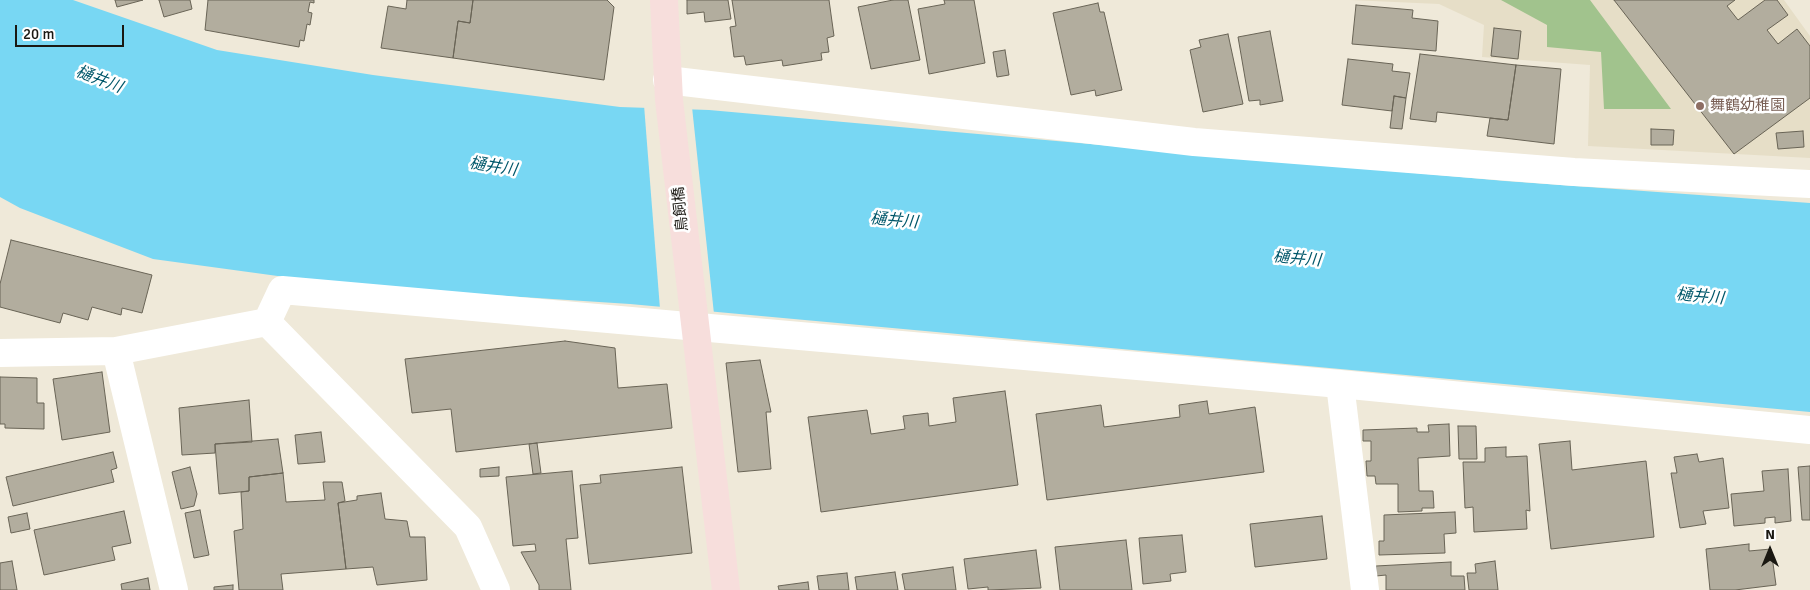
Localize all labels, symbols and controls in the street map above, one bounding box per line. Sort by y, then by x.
scale bar [18,15,126,47]
text: 20 m [23,25,54,43]
water label: 樋井川 [73,62,125,98]
place label: 舞鶴幼稚園 [1710,97,1785,115]
marker: 舞鶴幼稚園 [1694,100,1706,112]
water label: 樋井川 [468,154,518,180]
street label: 鳥飼橋 [670,186,692,232]
water label: 樋井川 [869,209,919,233]
water label: 樋井川 [1272,247,1322,271]
water label: 樋井川 [1675,285,1725,309]
north arrow [1745,525,1795,575]
text: N [1765,526,1775,543]

